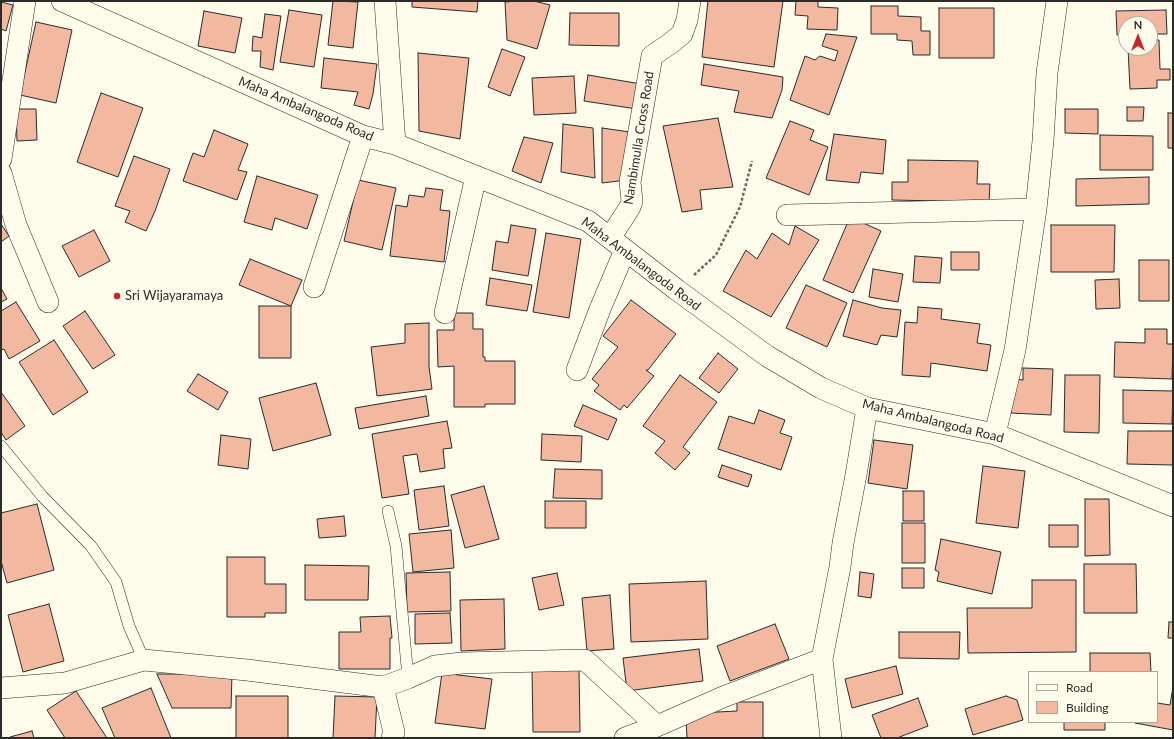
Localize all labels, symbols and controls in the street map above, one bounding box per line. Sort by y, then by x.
north arrow [1118,16,1158,56]
text: N [1134,18,1142,31]
street label: Nambimulla Cross Road [621,70,657,206]
street label: Maha Ambalangoda Road [236,73,376,145]
street label: Maha Ambalangoda Road [578,214,704,314]
place label: Sri Wijayaramaya [125,288,223,304]
marker: Sri Wijayaramaya [112,291,122,301]
street label: Maha Ambalangoda Road [861,396,1005,446]
legend [1028,671,1158,723]
text: Road [1066,680,1093,695]
text: Building [1066,700,1109,715]

